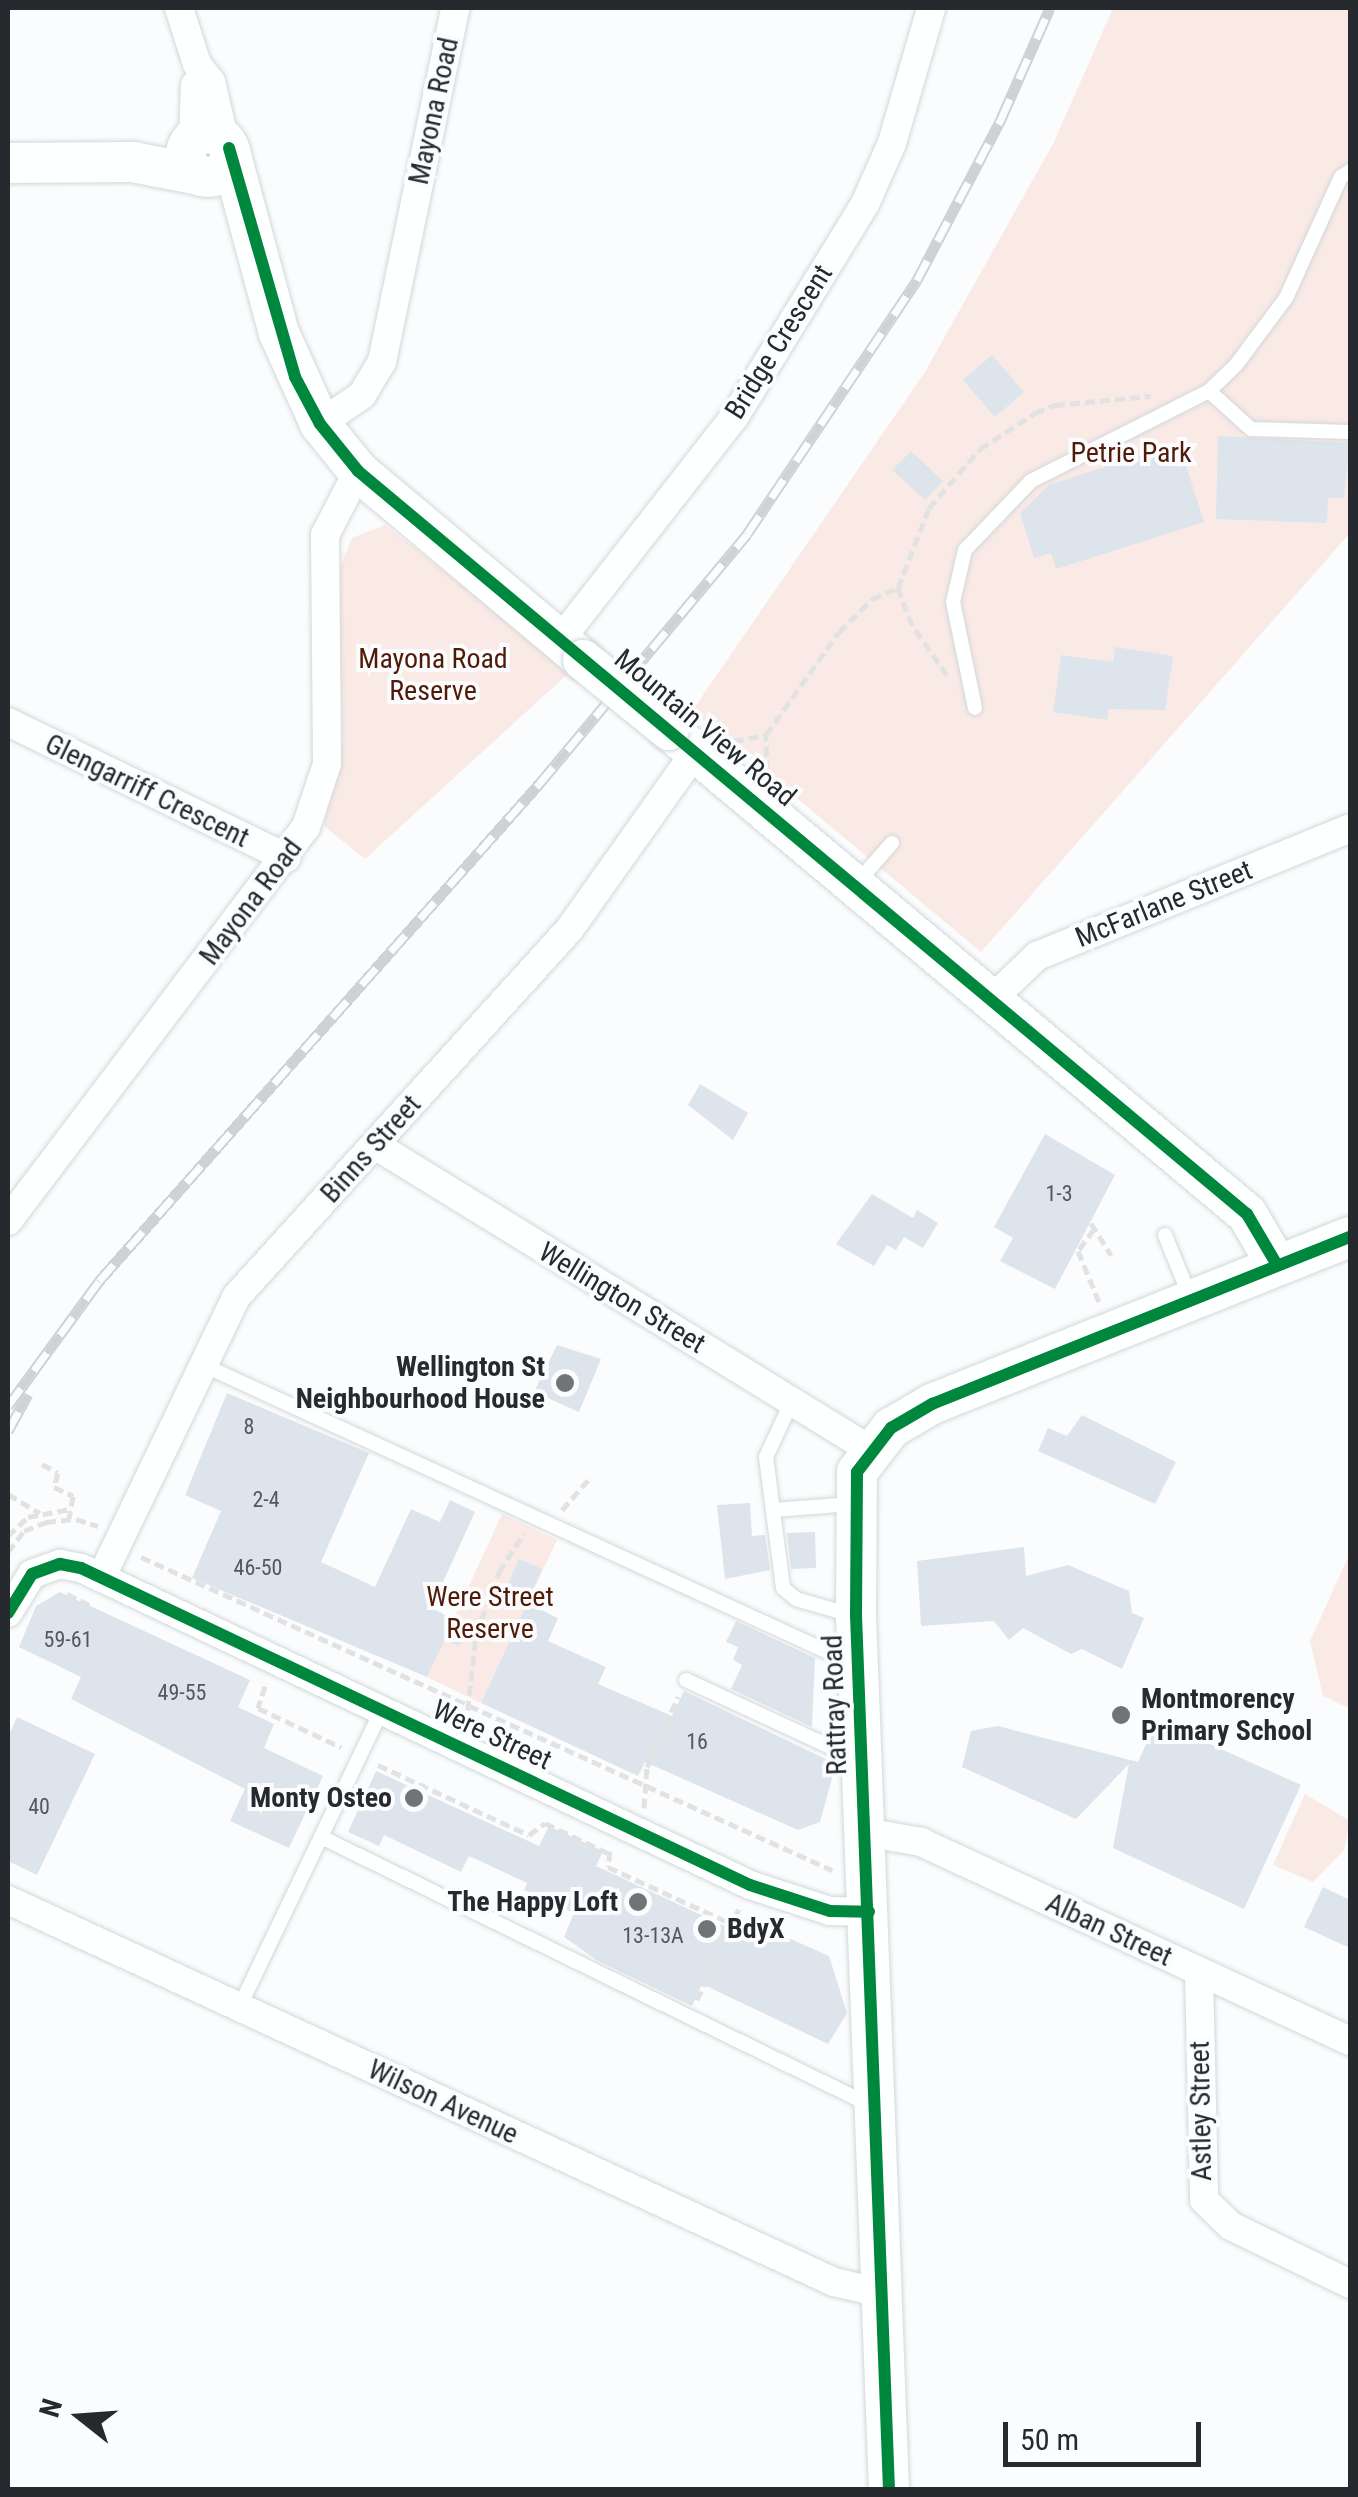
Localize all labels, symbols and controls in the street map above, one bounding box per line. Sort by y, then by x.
street label: Mayona Road [402,34,466,188]
street label: Bridge Crescent [718,259,840,425]
park label: Petrie Park [1070,436,1192,470]
park label: Mayona Road Reserve [358,642,508,708]
street label: Mountain View Road [607,642,803,814]
street label: Glengarriff Crescent [40,727,254,855]
street label: Mayona Road [193,832,309,972]
street label: McFarlane Street [1071,853,1257,955]
street label: Binns Street [314,1088,428,1210]
house number: 1-3 [1045,1181,1073,1207]
street label: Wellington Street [533,1235,711,1361]
place label: Wellington St Neighbourhood House [296,1350,545,1416]
marker: Wellington St Neighbourhood House [554,1372,576,1394]
house number: 8 [244,1414,254,1440]
house number: 2-4 [252,1487,280,1513]
house number: 46-50 [234,1555,282,1581]
park label: Were Street Reserve [426,1580,554,1646]
house number: 59-61 [44,1627,92,1653]
street label: Rattray Road [816,1634,854,1776]
house number: 49-55 [158,1680,206,1706]
place label: Montmorency Primary School [1141,1682,1312,1748]
street label: Were Street [427,1693,557,1777]
marker: Montmorency Primary School [1110,1704,1132,1726]
house number: 16 [686,1729,708,1755]
place label: Monty Osteo [250,1781,392,1815]
marker: Monty Osteo [401,1785,427,1811]
house number: 40 [28,1794,50,1820]
place label: The Happy Loft [447,1885,618,1919]
street label: Alban Street [1041,1886,1177,1974]
marker: The Happy Loft [627,1891,649,1913]
place label: BdyX [727,1912,785,1946]
marker: BdyX [696,1918,718,1940]
house number: 13-13A [622,1923,684,1949]
street label: Astley Street [1183,2041,1219,2181]
street label: Wilson Avenue [363,2053,523,2151]
north arrow [30,2367,130,2467]
text: N [33,2395,69,2421]
scale bar [1008,2402,1206,2464]
text: 50 m [1020,2422,1079,2457]

